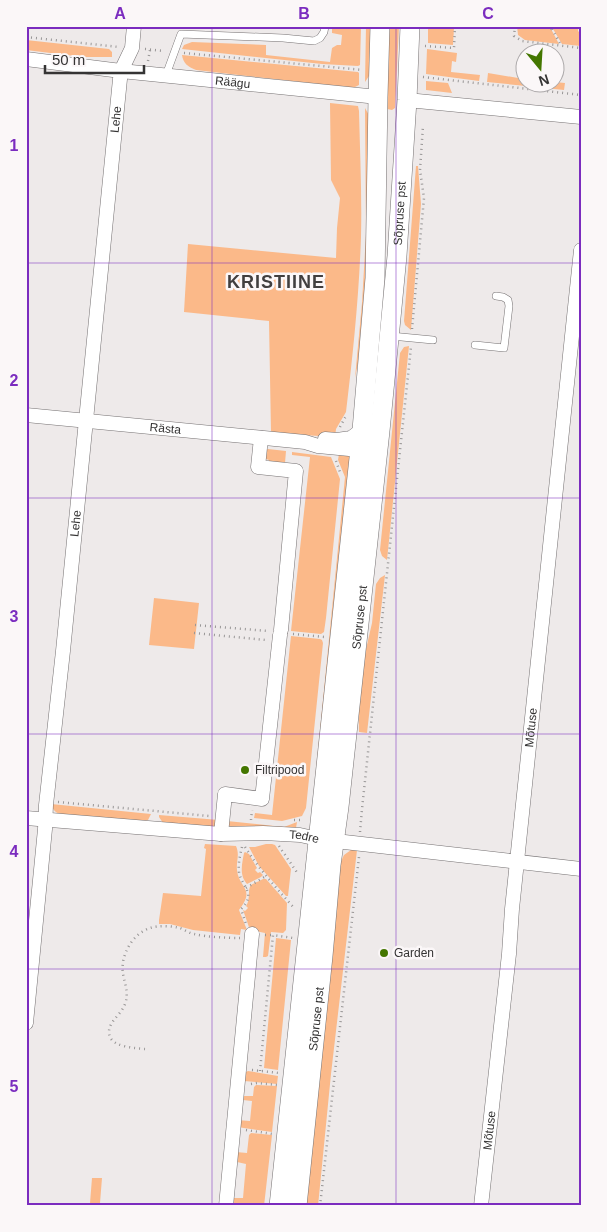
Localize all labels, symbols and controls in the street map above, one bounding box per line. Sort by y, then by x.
text: A [114,5,126,22]
text: B [298,5,310,22]
text: C [482,5,494,22]
scale bar [45,42,144,74]
north arrow [514,42,564,92]
text: 50 m [52,51,85,68]
text: N [537,71,551,90]
street label: Räägu [214,74,251,91]
street label: Lehe [108,105,124,134]
text: 1 [10,137,19,154]
street label: Sõpruse pst [391,180,409,246]
district label: KRISTIINE [227,272,325,292]
text: 2 [10,372,19,389]
street label: Rästa [149,420,182,437]
street label: Lehe [67,509,84,538]
street label: Sõpruse pst [349,584,370,650]
text: 3 [10,608,19,625]
street label: Mõtuse [522,707,540,748]
place label: Filtripood [255,763,304,777]
marker: Filtripood [239,764,251,776]
street label: Tedre [289,827,321,846]
text: 4 [10,843,19,860]
place label: Garden [394,946,434,960]
marker: Garden [378,947,390,959]
street label: Sõpruse pst [306,986,327,1052]
text: 5 [10,1078,19,1095]
street label: Mõtuse [480,1110,499,1151]

